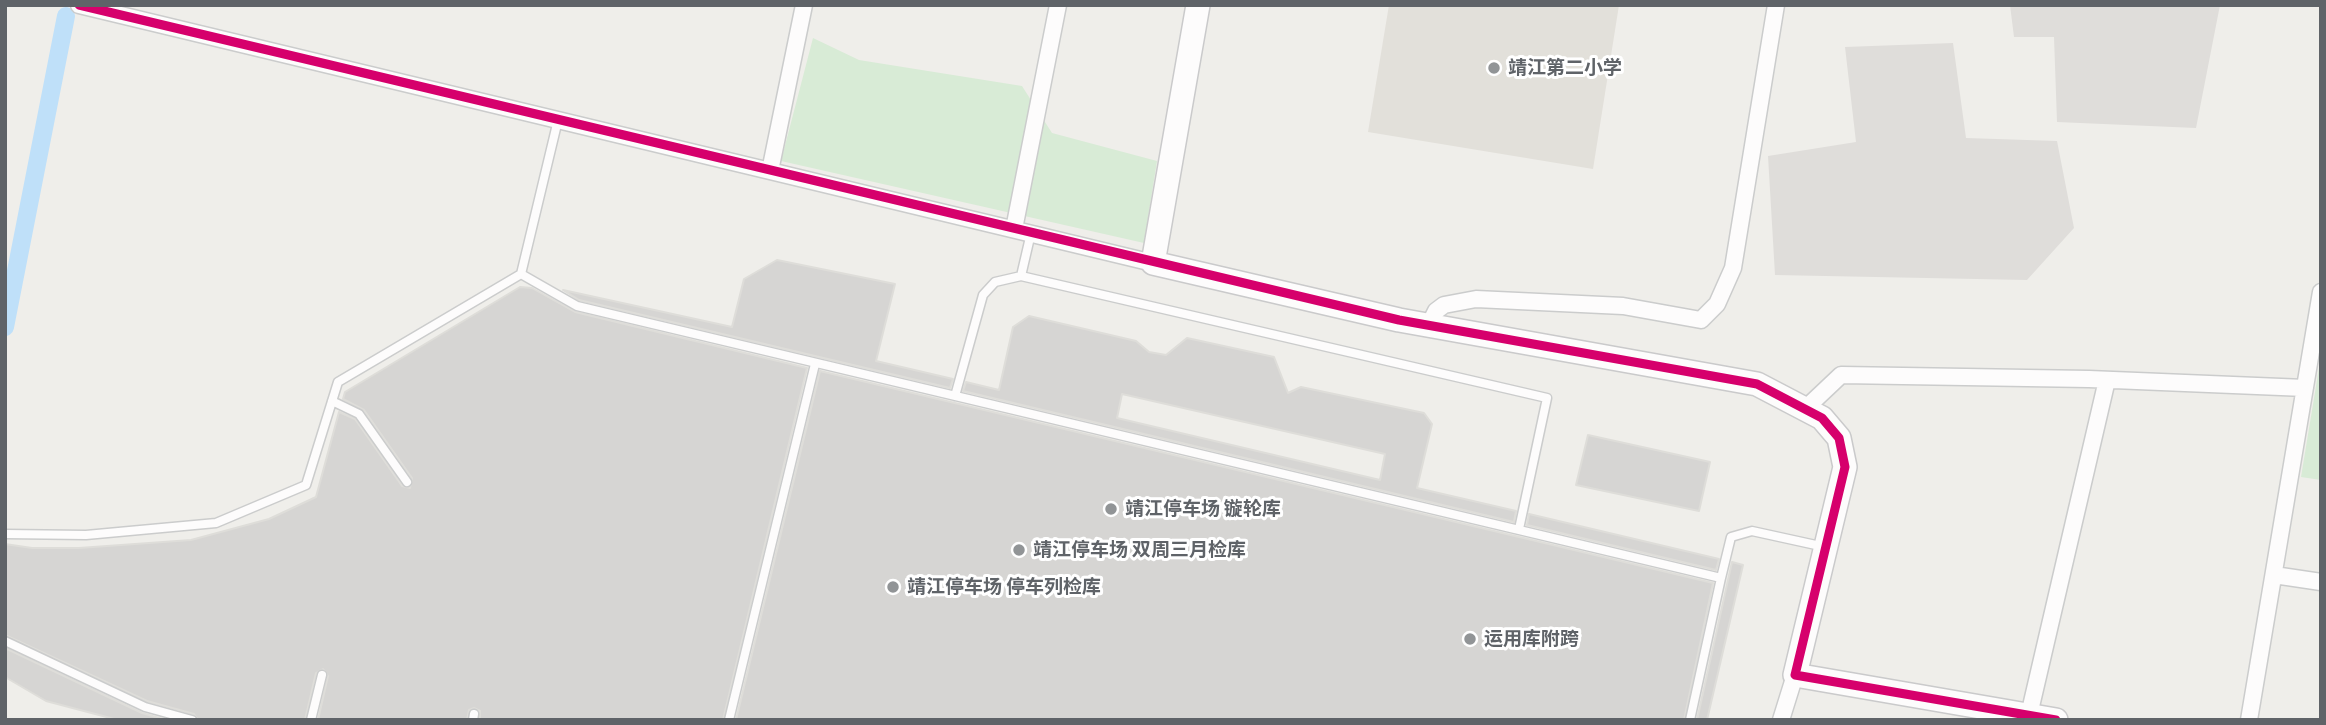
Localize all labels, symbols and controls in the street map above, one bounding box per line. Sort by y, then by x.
place label: 靖江第二小学 [1508,57,1622,79]
marker: 靖江第二小学 [1486,60,1502,76]
place label: 靖江停车场 镟轮库 [1125,498,1281,520]
marker: 靖江停车场 镟轮库 [1103,501,1119,517]
place label: 靖江停车场 双周三月检库 [1033,539,1246,561]
marker: 靖江停车场 双周三月检库 [1011,542,1027,558]
place label: 靖江停车场 停车列检库 [907,576,1101,598]
marker: 靖江停车场 停车列检库 [885,579,901,595]
place label: 运用库附跨 [1484,628,1579,650]
marker: 运用库附跨 [1462,631,1478,647]

